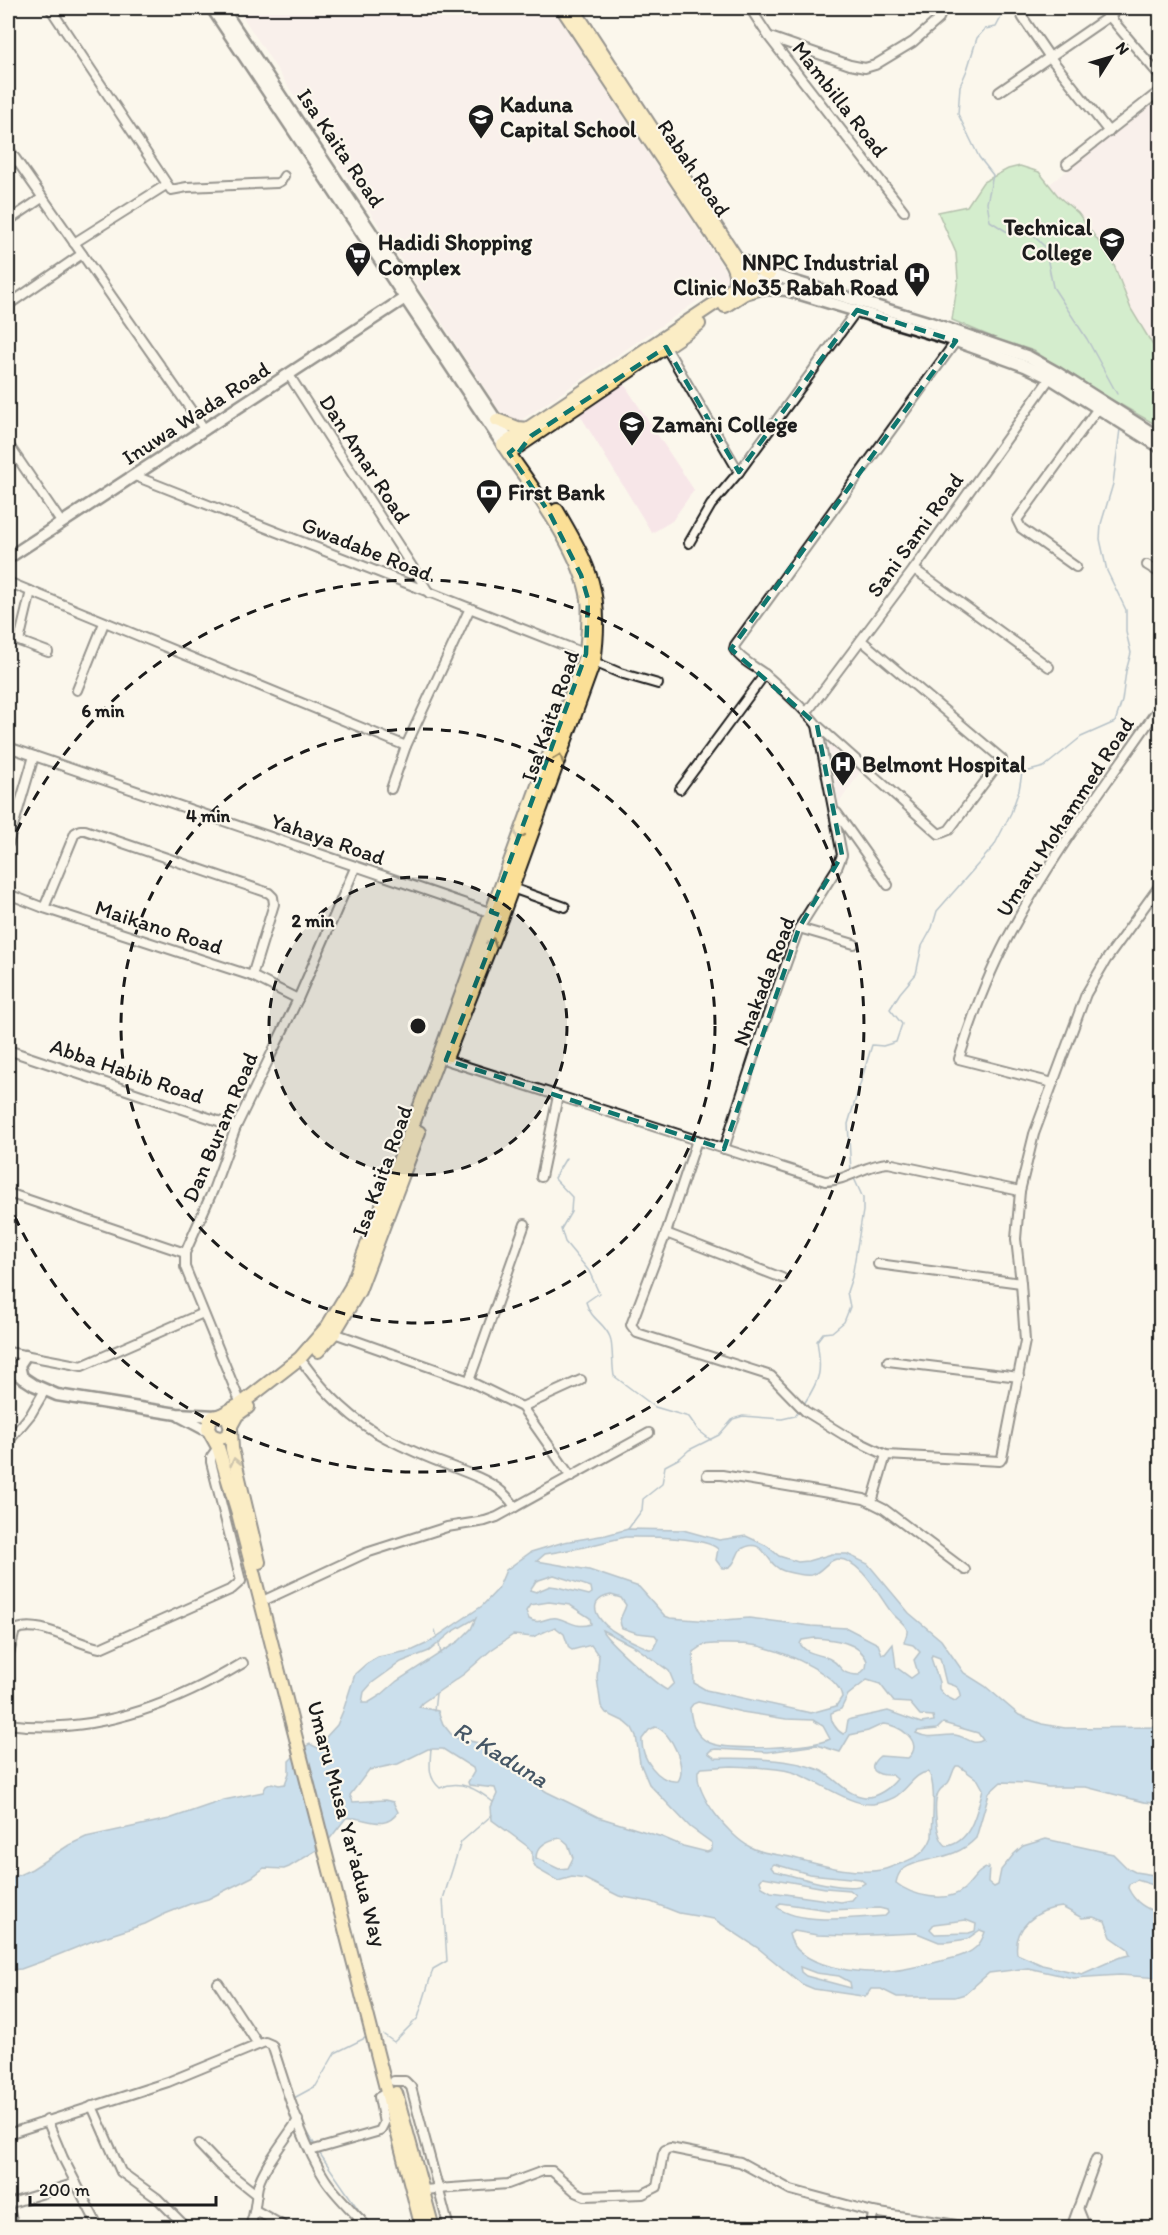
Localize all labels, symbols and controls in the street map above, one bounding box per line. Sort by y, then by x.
north arrow [1081,27,1141,87]
street label: Mambilla Road [786,35,894,163]
text: N [1112,38,1133,58]
street label: Isa Kaita Road [291,83,391,213]
place label: Kaduna Capital School [500,91,637,143]
school or university icon: Kaduna Capital School [466,102,496,140]
street label: Rabah Road [652,114,736,222]
place label: Technical College [1003,214,1093,266]
school or university icon: Technical College [1097,225,1127,263]
place label: Hadidi Shopping Complex [378,229,533,281]
supermarket icon: Hadidi Shopping Complex [343,240,373,278]
place label: NNPC Industrial Clinic No35 Rabah Road [673,249,899,301]
hospital icon: NNPC Industrial Clinic No35 Rabah Road [902,260,932,298]
street label: Inuwa Wada Road [117,355,275,471]
street label: Dan Amar Road [313,390,417,528]
school or university icon: Zamani College [617,409,647,447]
place label: Zamani College [652,411,798,438]
street label: Sani Sami Road [861,468,969,602]
bank icon: First Bank [474,477,504,515]
place label: First Bank [508,479,606,506]
street label: Gwadabe Road [298,511,436,587]
street label: Isa Kaita Road [515,646,585,786]
text: 6 min [82,700,125,722]
street label: Umaru Mohammed Road [990,712,1140,922]
hospital icon: Belmont Hospital [828,749,858,787]
place label: Belmont Hospital [862,751,1027,778]
one-way arrow [552,754,565,764]
text: 4 min [186,805,231,827]
street label: Yahaya Road [267,807,389,871]
one-way arrow [514,830,527,840]
street label: Maikano Road [92,894,226,960]
text: 2 min [292,910,335,932]
street label: Nnakada Road [727,912,801,1050]
one-way arrow [485,937,497,948]
centre of rings [408,1016,428,1036]
street label: Abba Habib Road [47,1032,207,1110]
street label: Dan Buram Road [176,1048,264,1206]
street label: Isa Kaita Road [346,1102,418,1240]
one-way arrow [230,1457,243,1467]
street label: Umaru Musa Yar'adua Way [301,1698,393,1951]
water label: R. Kaduna [449,1715,554,1794]
scale bar [30,2169,216,2207]
text: 200 m [39,2179,90,2201]

